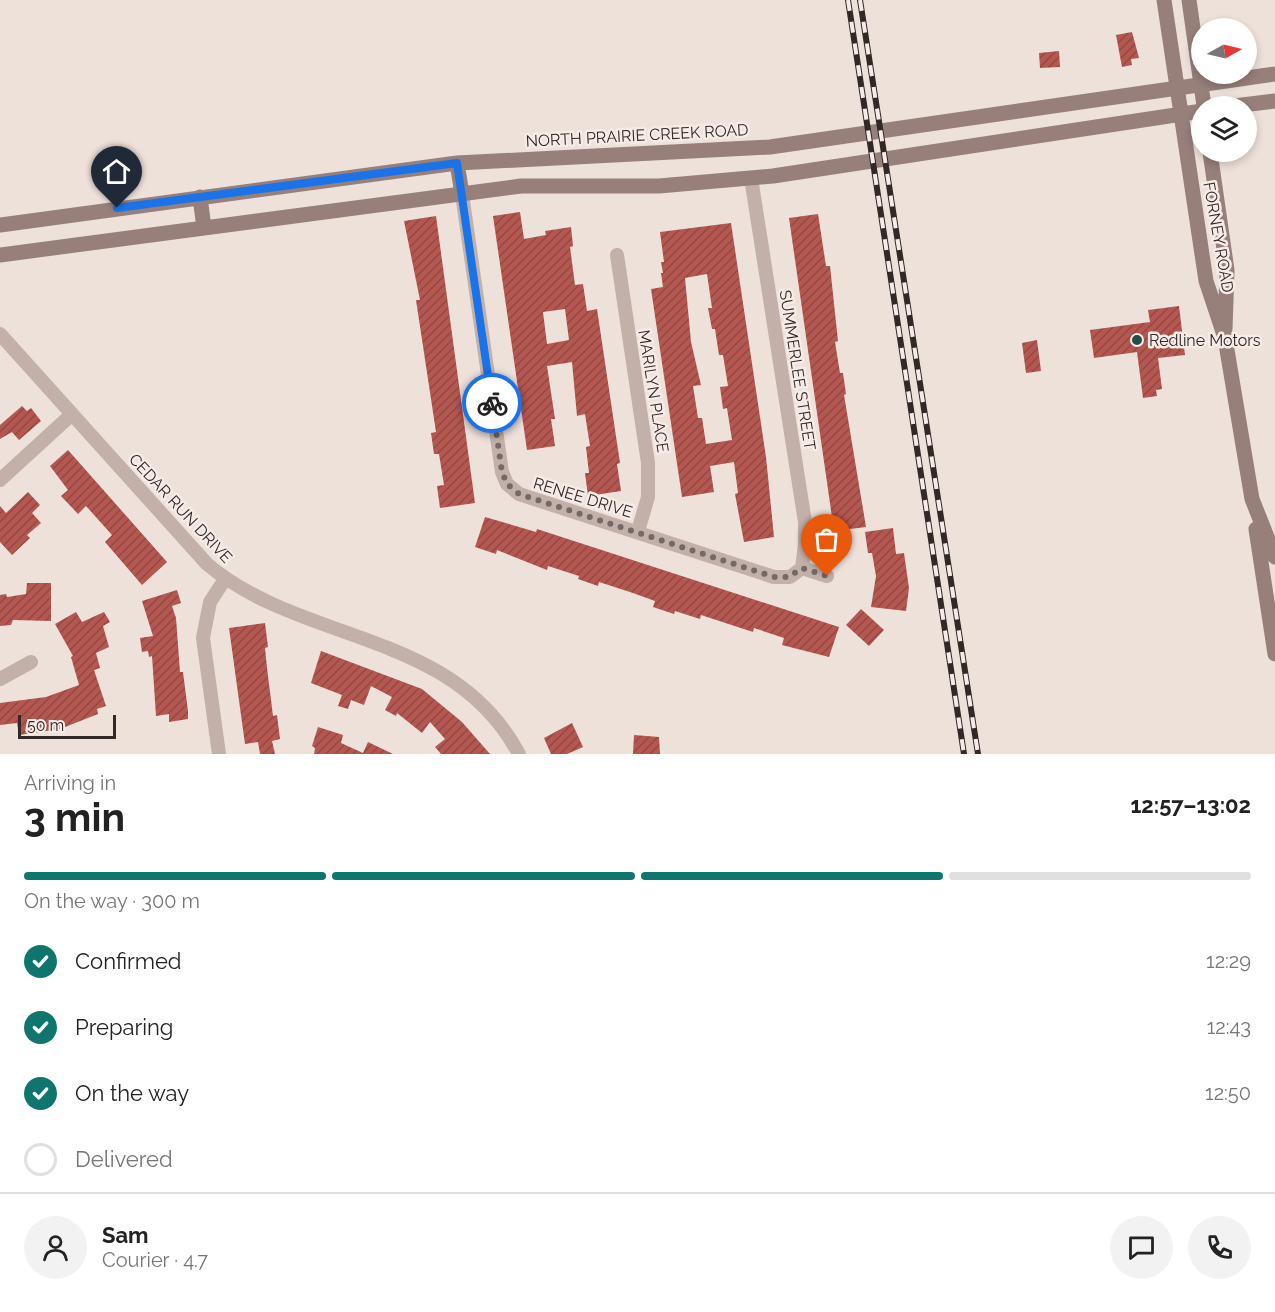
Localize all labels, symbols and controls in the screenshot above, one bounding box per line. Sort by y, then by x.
north arrow [1191,18,1257,84]
map controls [1191,18,1257,162]
button: layers [1191,96,1257,162]
street label: NORTH PRAIRIE CREEK ROAD [525,120,749,151]
pin [91,146,142,208]
icon: home [100,155,133,188]
street label: FORNEY ROAD [1199,180,1238,294]
street label: SUMMERLEE STREET [775,289,820,452]
street label: MARILYN PLACE [634,328,673,454]
place label: Redline Motors [1149,331,1261,350]
marker: Redline Motors [1130,333,1144,347]
courier [462,373,522,433]
icon: bike [476,387,509,420]
street label: CEDAR RUN DRIVE [125,450,236,567]
street label: RENEE DRIVE [531,473,635,522]
pin [801,514,852,576]
icon: bag [810,523,843,556]
scale bar [18,712,116,740]
text: 50 m [27,716,64,735]
text: Arriving in [24,771,116,795]
text: 12:57–13:02 [1130,792,1251,818]
text: 3 min [24,794,125,840]
text: On the way · 300 m [24,889,200,913]
icon: check [24,945,57,978]
text: Confirmed [75,948,182,974]
text: 12:29 [1206,949,1251,973]
icon: check [24,1011,57,1044]
text: Preparing [75,1014,173,1040]
text: 12:43 [1207,1015,1251,1039]
icon: check [24,1077,57,1110]
text: On the way [75,1080,189,1106]
text: 12:50 [1205,1081,1251,1105]
text: Delivered [75,1146,173,1172]
button: person [24,1216,87,1279]
button: chat [1110,1216,1173,1279]
button: phone [1188,1216,1251,1279]
text: Sam [102,1222,149,1248]
text: Courier · 4.7 [102,1248,208,1272]

